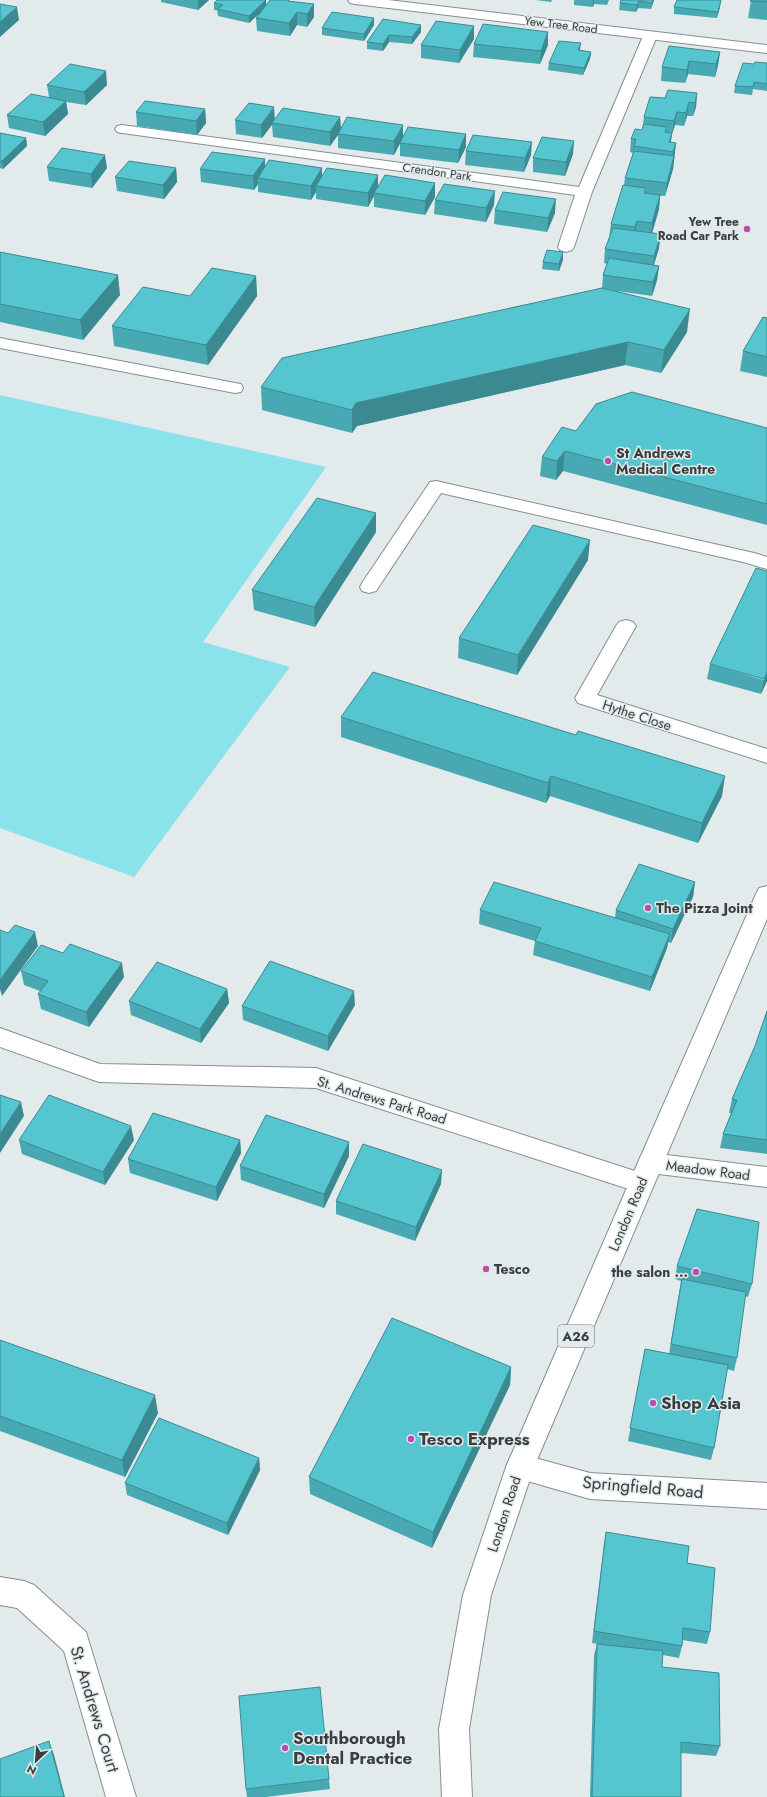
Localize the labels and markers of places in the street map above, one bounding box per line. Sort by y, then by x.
place label: Yew Tree Road Car Park [658,213,739,245]
marker: Yew Tree Road Car Park [742,224,752,234]
place label: St Andrews Medical Centre [616,443,715,479]
marker: St Andrews Medical Centre [603,456,613,466]
place label: The Pizza Joint [656,898,753,918]
marker: The Pizza Joint [643,903,653,913]
place label: Tesco [494,1259,530,1279]
place label: the salon ... [612,1262,688,1282]
marker: Tesco [481,1264,491,1274]
marker: the salon ... [691,1267,701,1277]
place label: Shop Asia [661,1391,741,1415]
marker: Shop Asia [648,1398,658,1408]
place label: Tesco Express [419,1427,530,1451]
marker: Tesco Express [406,1434,416,1444]
place label: Southborough Dental Practice [293,1726,413,1770]
marker: Southborough Dental Practice [280,1743,290,1753]

